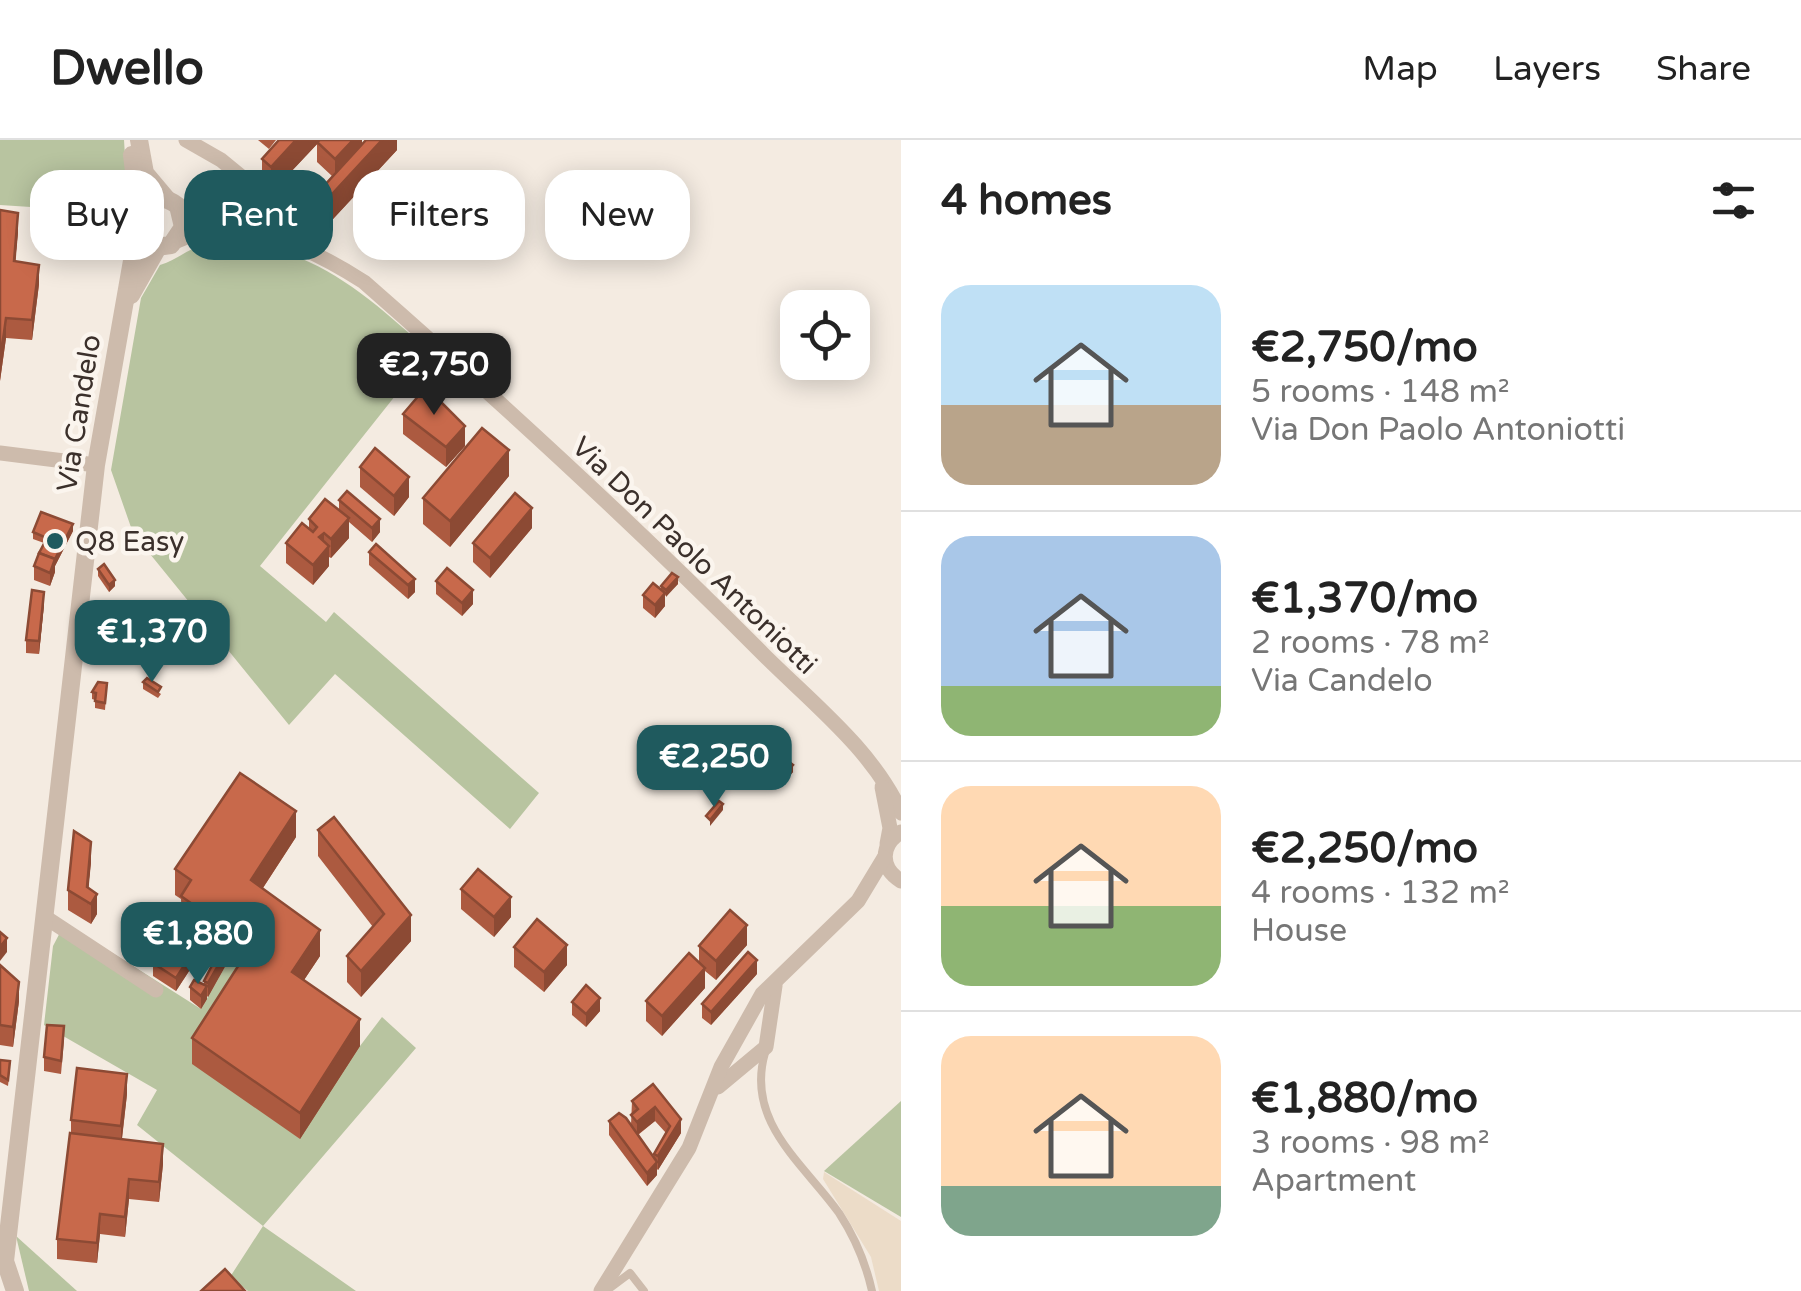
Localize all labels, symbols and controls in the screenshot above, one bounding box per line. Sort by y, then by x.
text: Dwello [50,40,204,98]
text: Map [1362,48,1438,90]
text: Layers [1493,48,1601,90]
text: Share [1656,48,1751,90]
chip: Buy [30,170,164,260]
chip: Rent [184,170,333,260]
chip: Filters [353,170,525,260]
chip: New [545,170,690,260]
icon: filters [1706,173,1761,228]
text: 4 homes [941,175,1112,226]
map controls [780,290,870,380]
button: locate [780,290,870,380]
text: €2,750/mo [1251,322,1478,373]
icon: home [1021,325,1141,445]
street label: Via Candelo [50,332,108,494]
pin: €2,750 [353,333,515,418]
text: €2,750 [379,346,489,384]
text: 5 rooms · 148 m² [1251,373,1510,411]
text: Via Don Paolo Antoniotti [1251,411,1625,449]
street label: Via Don Paolo Antoniotti [565,430,824,682]
place label: Q8 Easy [75,525,184,559]
marker: Q8 Easy [44,530,66,552]
text: €1,370/mo [1251,573,1478,624]
icon: home [1021,576,1141,696]
pin: €1,370 [71,600,233,685]
text: €1,370 [97,613,207,651]
text: 2 rooms · 78 m² [1251,624,1490,662]
text: Via Candelo [1251,662,1433,700]
pin: €2,250 [633,725,795,810]
text: €2,250 [659,738,769,776]
text: €2,250/mo [1251,823,1478,874]
icon: home [1021,826,1141,946]
text: 4 rooms · 132 m² [1251,874,1510,912]
pin: €1,880 [117,902,279,987]
text: House [1251,912,1347,950]
text: €1,880 [143,915,253,953]
text: €1,880/mo [1251,1073,1478,1124]
icon: home [1021,1076,1141,1196]
text: 3 rooms · 98 m² [1251,1124,1490,1162]
text: Apartment [1251,1162,1416,1200]

